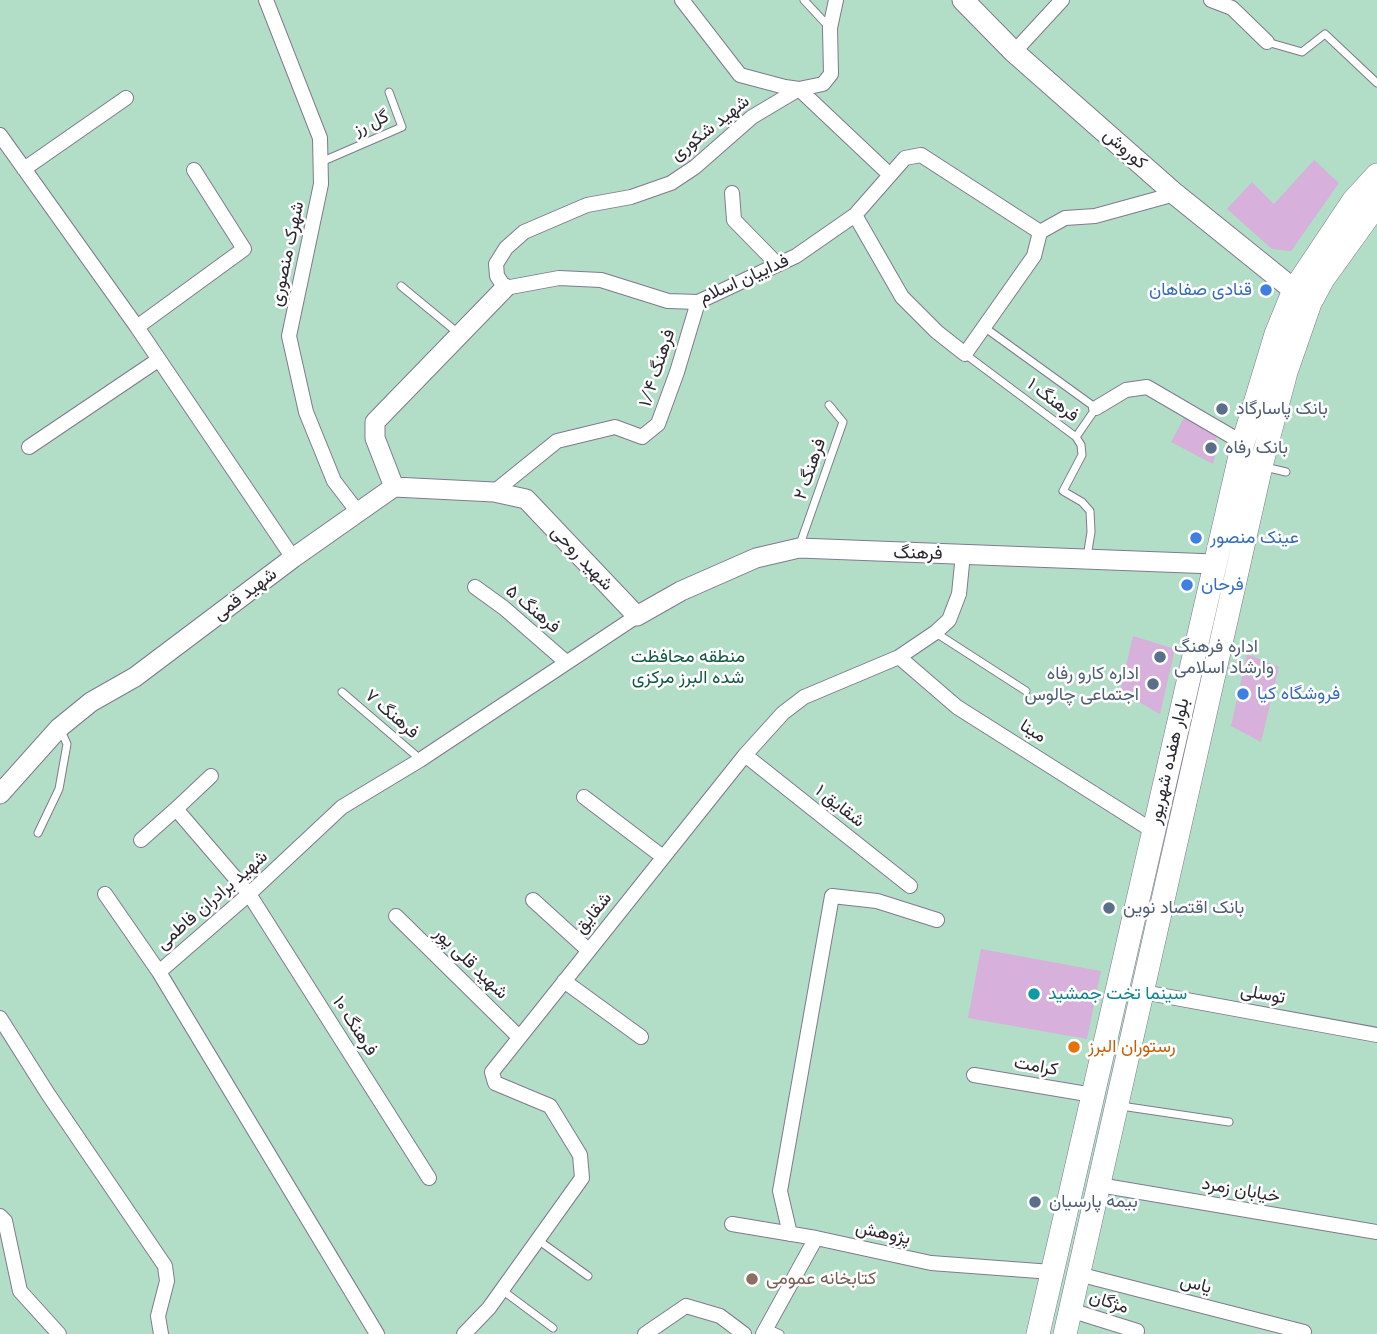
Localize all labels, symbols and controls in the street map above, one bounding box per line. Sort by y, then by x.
street label: شهید شکوری [666,91,754,165]
street label: گل رز [350,105,392,141]
street label: کوروش [1099,124,1151,174]
street label: شهرک منصوری [265,200,309,308]
street label: فداییان اسلام [696,250,792,308]
place label: قنادی صفاهان [1149,279,1252,301]
marker: قنادی صفاهان [1258,282,1274,298]
street label: فرهنگ ۱/۴ [634,327,680,409]
street label: فرهنگ ۱ [1023,374,1083,426]
place label: بانک پاسارگاد [1236,398,1328,420]
marker: بانک پاسارگاد [1214,401,1230,417]
street label: فرهنگ ۲ [789,436,831,502]
place label: بانک رفاه [1225,437,1288,459]
marker: بانک رفاه [1203,440,1219,456]
street label: شهید روحی [546,521,618,595]
place label: عینک منصور [1210,527,1299,549]
marker: عینک منصور [1188,530,1204,546]
street label: فرهنگ [893,542,943,564]
street label: شهید قمی [209,563,281,625]
place label: فرحان [1201,574,1244,596]
marker: فرحان [1179,577,1195,593]
street label: فرهنگ ۵ [501,580,565,638]
place label: اداره فرهنگ وارشاد اسلامی [1174,636,1274,678]
park label: منطقه محافظت شده البرز مرکزی [631,646,745,688]
marker: اداره فرهنگ وارشاد اسلامی [1152,649,1168,665]
place label: اداره کارو رفاه اجتماعی چالوس [1024,663,1139,706]
marker: اداره کارو رفاه اجتماعی چالوس [1145,676,1161,692]
place label: فروشگاه کیا [1257,683,1340,705]
street label: فرهنگ ۷ [361,685,423,743]
marker: فروشگاه کیا [1235,686,1251,702]
street label: بلوار هفده شهریور [1144,696,1194,826]
street label: مینا [1016,715,1050,747]
street label: شقایق ۱ [811,780,869,832]
street label: شهید برادران فاطمی [152,846,272,954]
street label: شقایق [570,888,616,938]
place label: بانک اقتصاد نوین [1123,897,1244,919]
marker: بانک اقتصاد نوین [1101,900,1117,916]
street label: شهید قلی پور [429,922,513,1004]
street label: توسلی [1239,979,1287,1009]
place label: سینما تخت جمشید [1048,983,1187,1005]
marker: سینما تخت جمشید [1026,986,1042,1002]
street label: فرهنگ ۱۰ [328,992,382,1060]
place label: رستوران البرز [1088,1036,1176,1058]
marker: رستوران البرز [1066,1039,1082,1055]
street label: کرامت [1012,1052,1060,1080]
street label: خیابان زمرد [1200,1173,1282,1207]
place label: بیمه پارسیان [1049,1191,1138,1213]
marker: بیمه پارسیان [1027,1194,1043,1210]
street label: پژوهش [854,1217,912,1249]
place label: کتابخانه عمومی [766,1268,876,1290]
street label: یاس [1178,1270,1214,1298]
marker: کتابخانه عمومی [744,1271,760,1287]
street label: مژگان [1087,1286,1131,1318]

